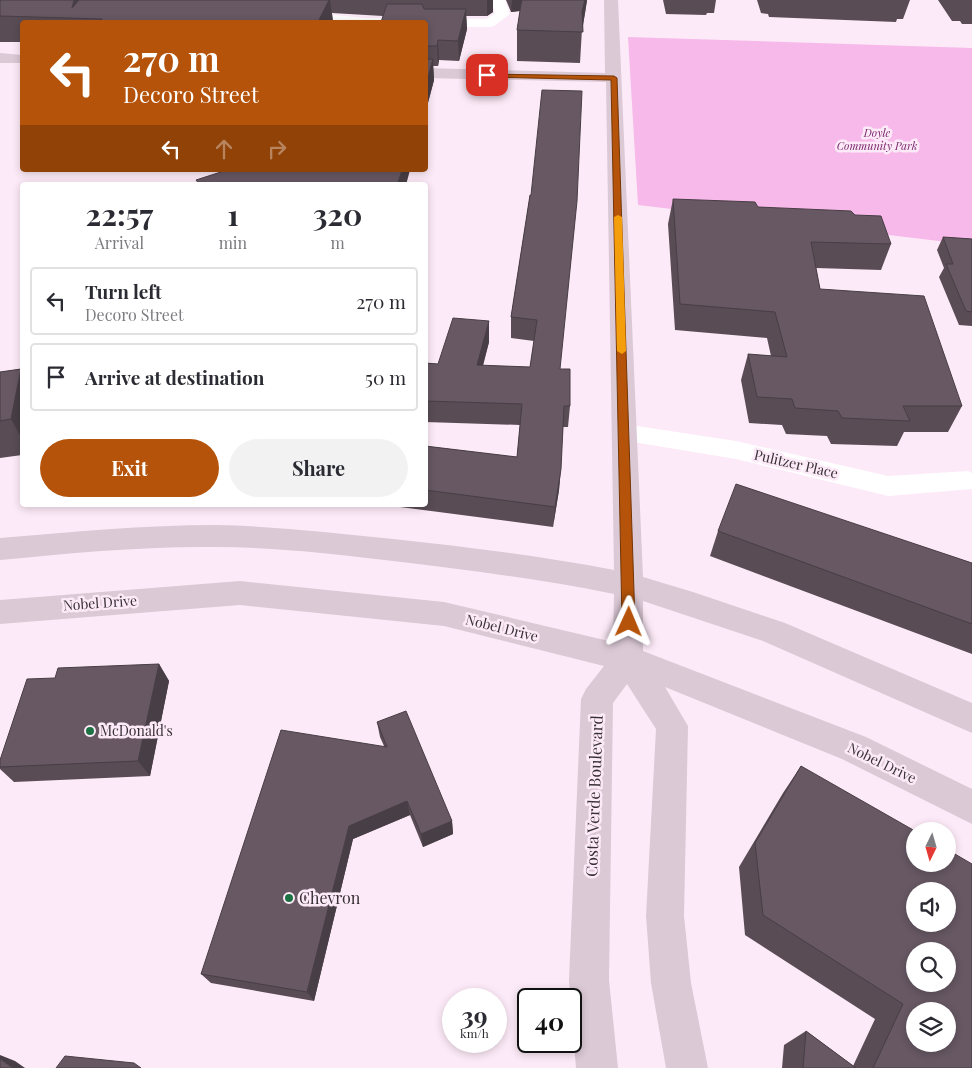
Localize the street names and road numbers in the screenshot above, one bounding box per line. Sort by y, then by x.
street label: Pulitzer Place [752,445,840,482]
street label: Nobel Drive [62,590,138,615]
street label: Nobel Drive [464,609,540,646]
street label: Costa Verde Boulevard [580,715,607,877]
street label: Nobel Drive [845,738,920,787]

